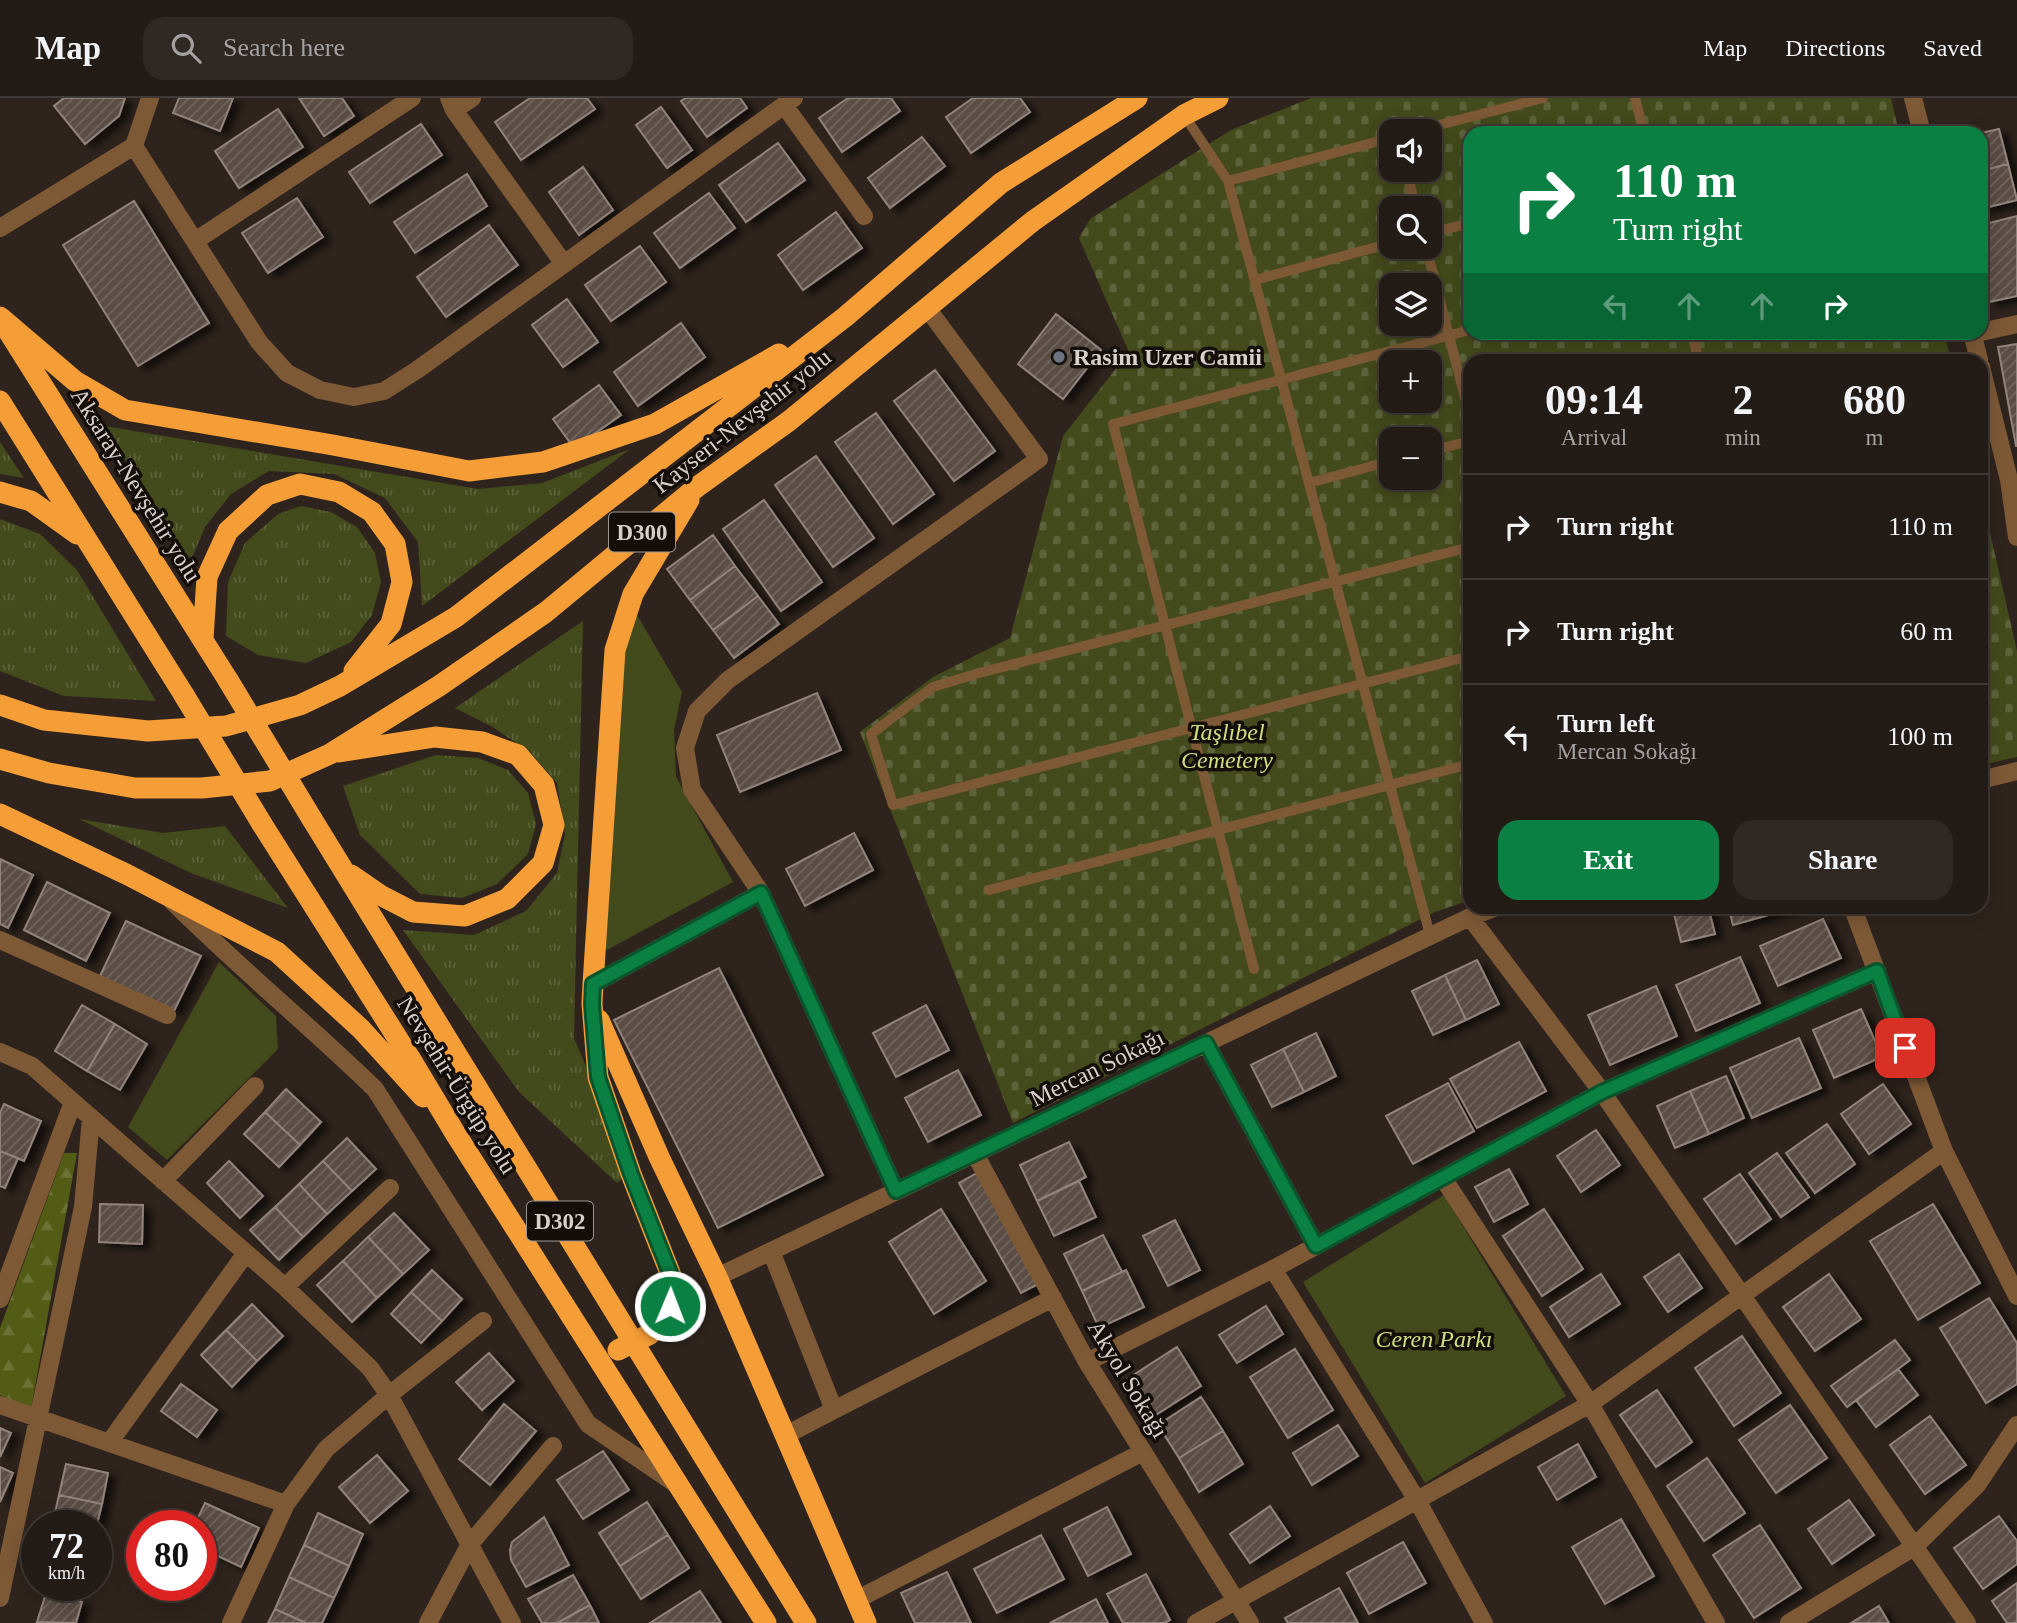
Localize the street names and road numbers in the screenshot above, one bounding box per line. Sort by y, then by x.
street label: Kayseri-Nevşehir yolu [648,344,836,498]
street label: Aksaray-Nevşehir yolu [66,383,206,587]
road number: D300 [609,512,675,552]
street label: Nevşehir-Ürgüp yolu [392,992,522,1178]
street label: Mercan Sokağı [1026,1024,1169,1112]
road number: D302 [527,1202,593,1240]
street label: Akyol Sokağı [1083,1315,1173,1443]

